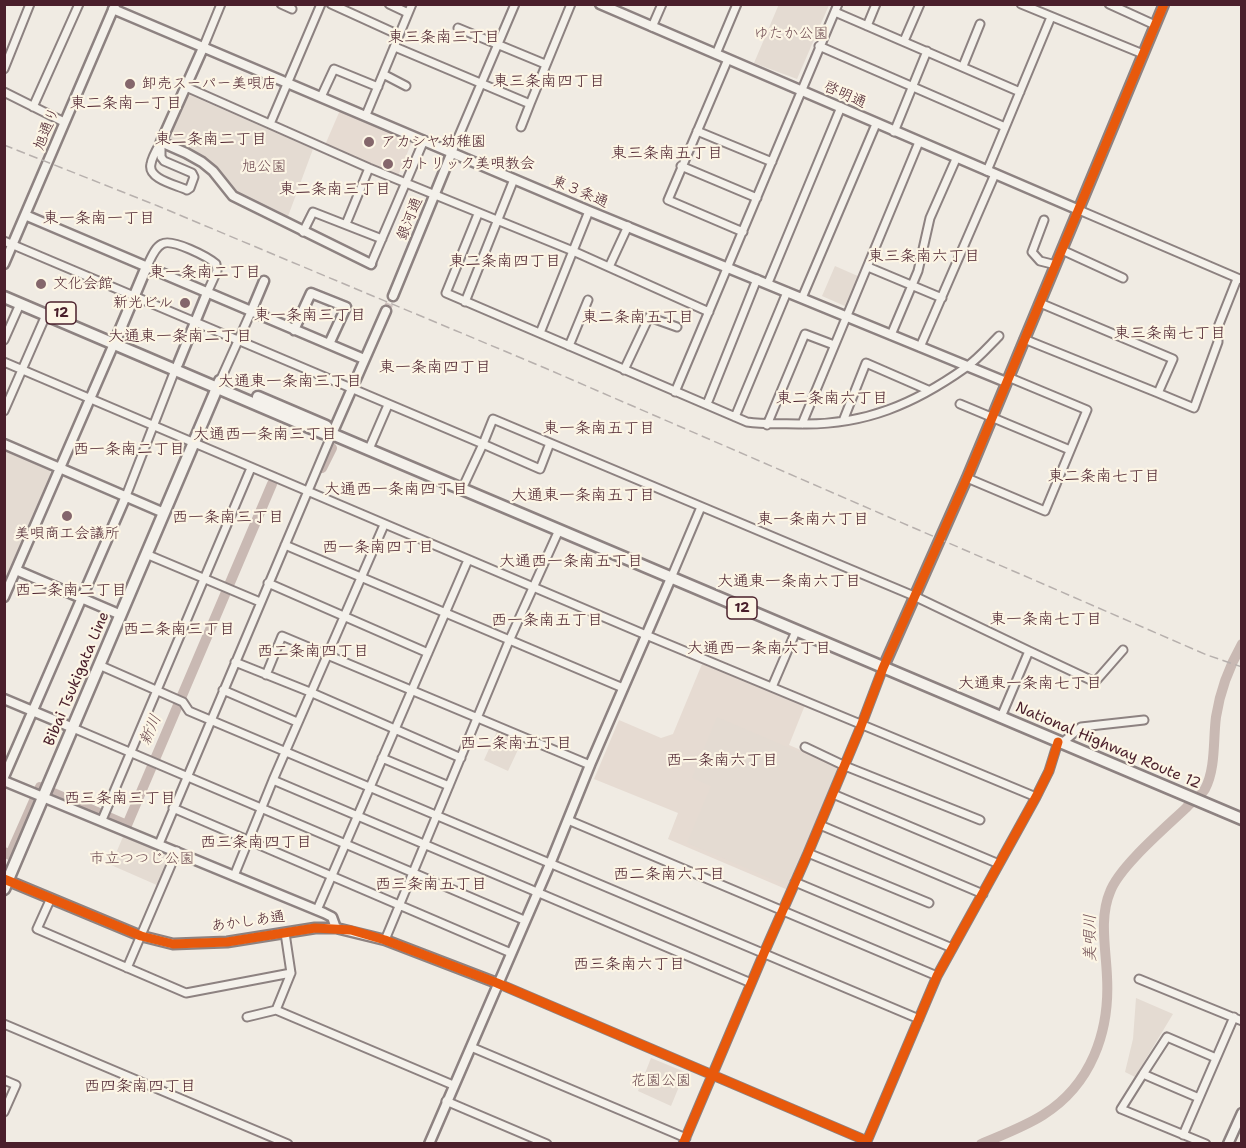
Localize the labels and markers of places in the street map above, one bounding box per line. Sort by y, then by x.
place label: 卸売スーパー美唄店 [142,75,276,93]
marker: 卸売スーパー美唄店 [123,77,137,91]
place label: アカシヤ幼稚園 [381,133,486,151]
marker: アカシヤ幼稚園 [362,135,376,149]
place label: カトリック美唄教会 [400,155,535,173]
marker: カトリック美唄教会 [381,157,395,171]
place label: 文化会館 [53,275,113,293]
marker: 文化会館 [34,277,48,291]
place label: 新光ビル [113,294,173,312]
marker: 新光ビル [178,296,192,310]
marker: 美唄商工会議所 [60,509,74,523]
place label: 美唄商工会議所 [15,525,119,543]

